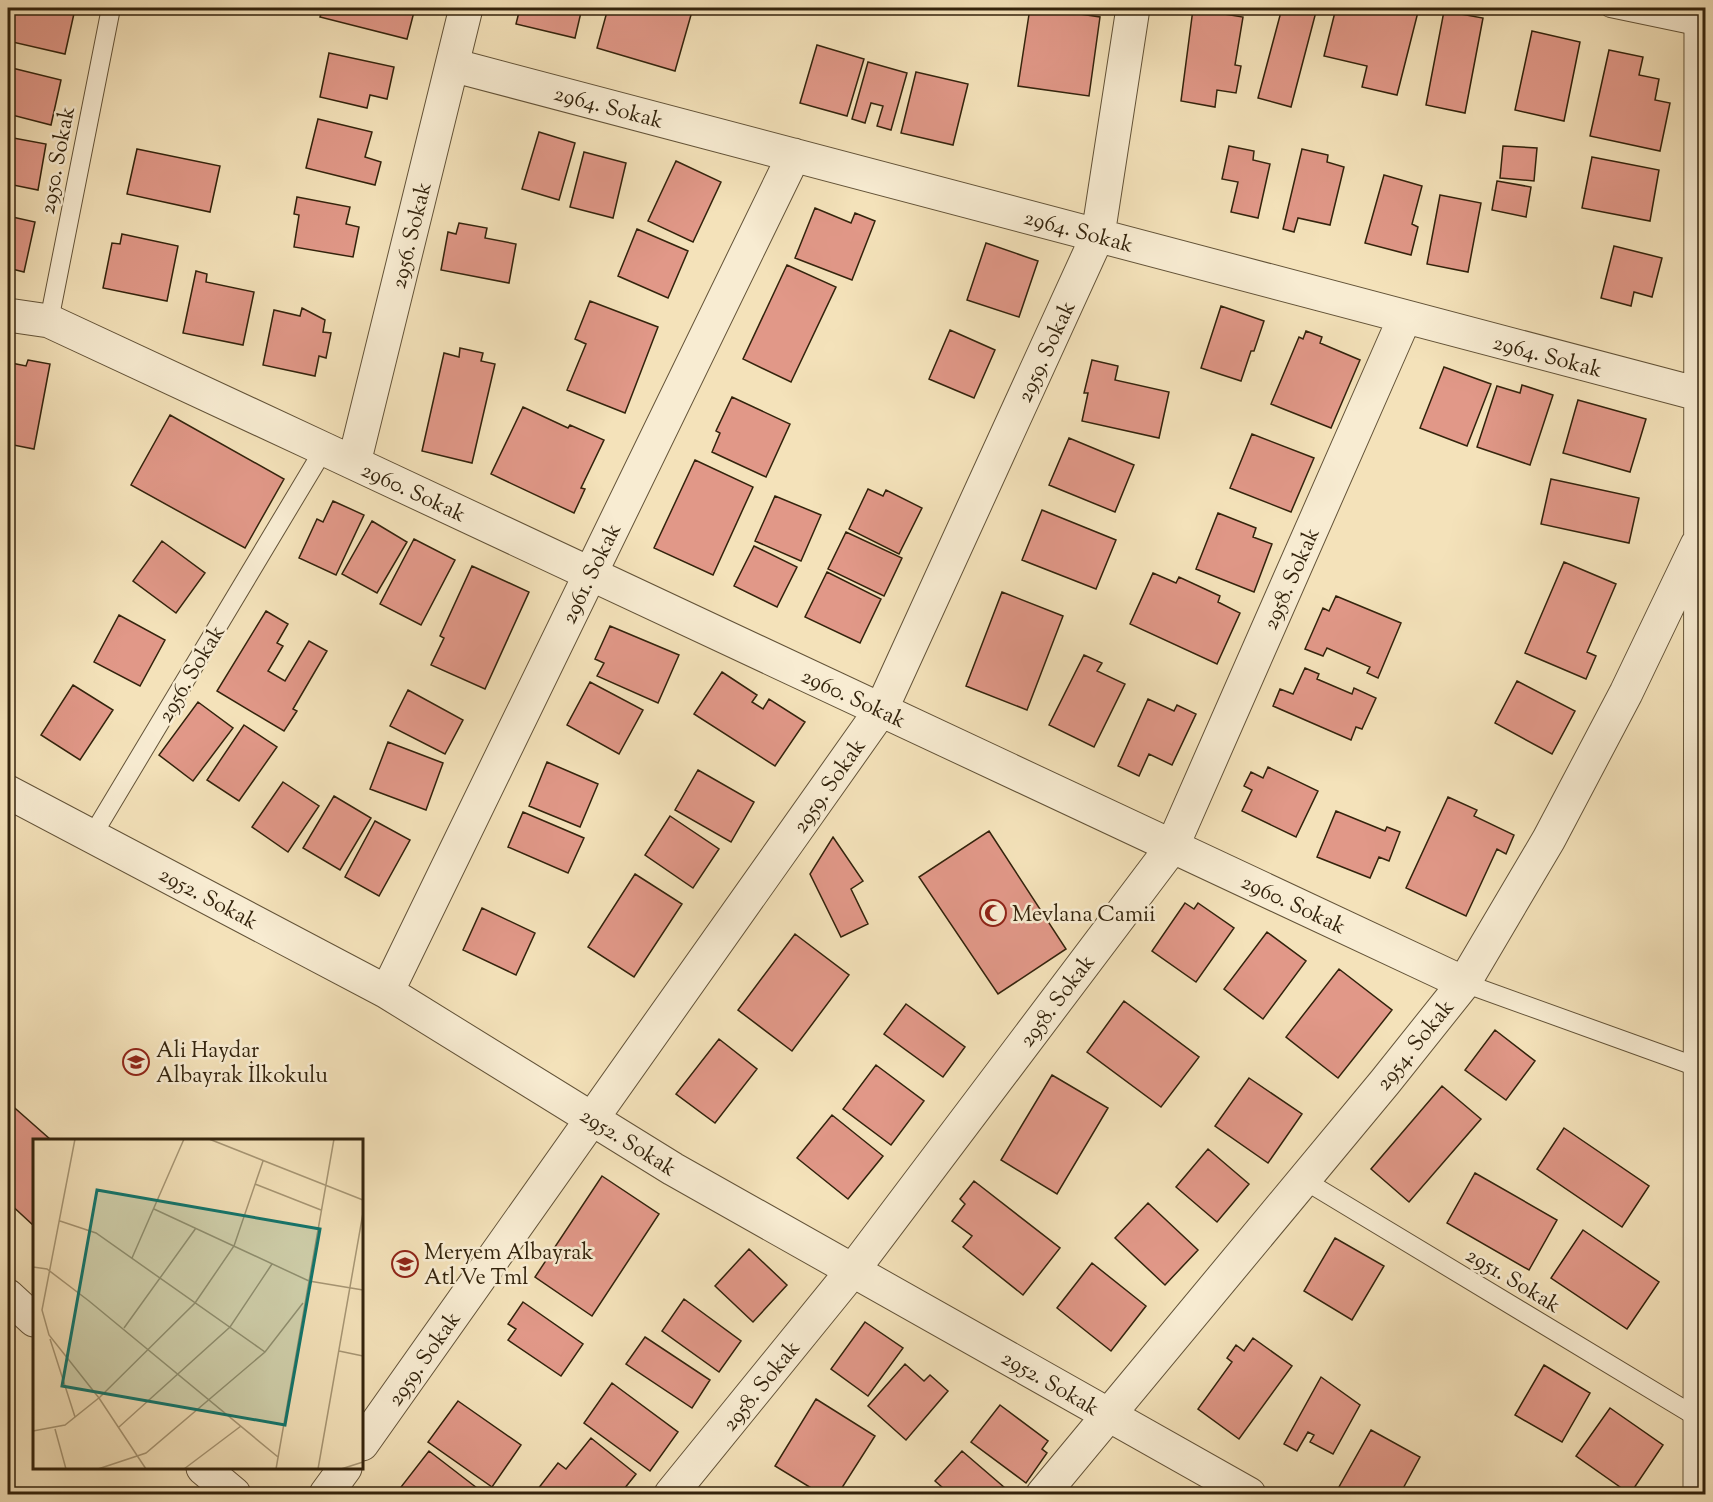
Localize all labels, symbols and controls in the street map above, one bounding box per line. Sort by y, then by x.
street label: 2964. Sokak [550,79,666,139]
street label: 2950. Sokak [33,104,85,217]
street label: 2956. Sokak [384,179,442,292]
street label: 2964. Sokak [1020,203,1136,263]
street label: 2959. Sokak [1010,296,1085,408]
street label: 2964. Sokak [1489,328,1605,388]
street label: 2960. Sokak [355,455,470,532]
street label: 2961. Sokak [555,519,631,630]
street label: 2958. Sokak [1256,523,1330,635]
street label: 2956. Sokak [151,620,234,729]
street label: 2960. Sokak [795,661,910,738]
street label: 2959. Sokak [786,733,875,840]
street label: 2952. Sokak [152,860,263,939]
street label: 2960. Sokak [1235,867,1350,944]
mosque icon: Mevlana Camii [978,898,1008,928]
place label: Mevlana Camii [1012,900,1156,932]
street label: 2958. Sokak [1013,949,1104,1055]
street label: 2954. Sokak [1370,993,1463,1098]
place label: Ali Haydar Albayrak İlkokulu [156,1036,328,1093]
school or university icon: Ali Haydar Albayrak İlkokulu [121,1047,151,1077]
street label: 2952. Sokak [573,1101,682,1186]
inset map [33,1139,363,1469]
place label: Meryem Albayrak Atl Ve Tml [424,1238,593,1295]
street label: 2951. Sokak [1459,1241,1566,1322]
school or university icon: Meryem Albayrak Atl Ve Tml [390,1249,420,1279]
street label: 2959. Sokak [381,1306,470,1413]
street label: 2958. Sokak [716,1334,809,1439]
street label: 2952. Sokak [995,1344,1104,1426]

